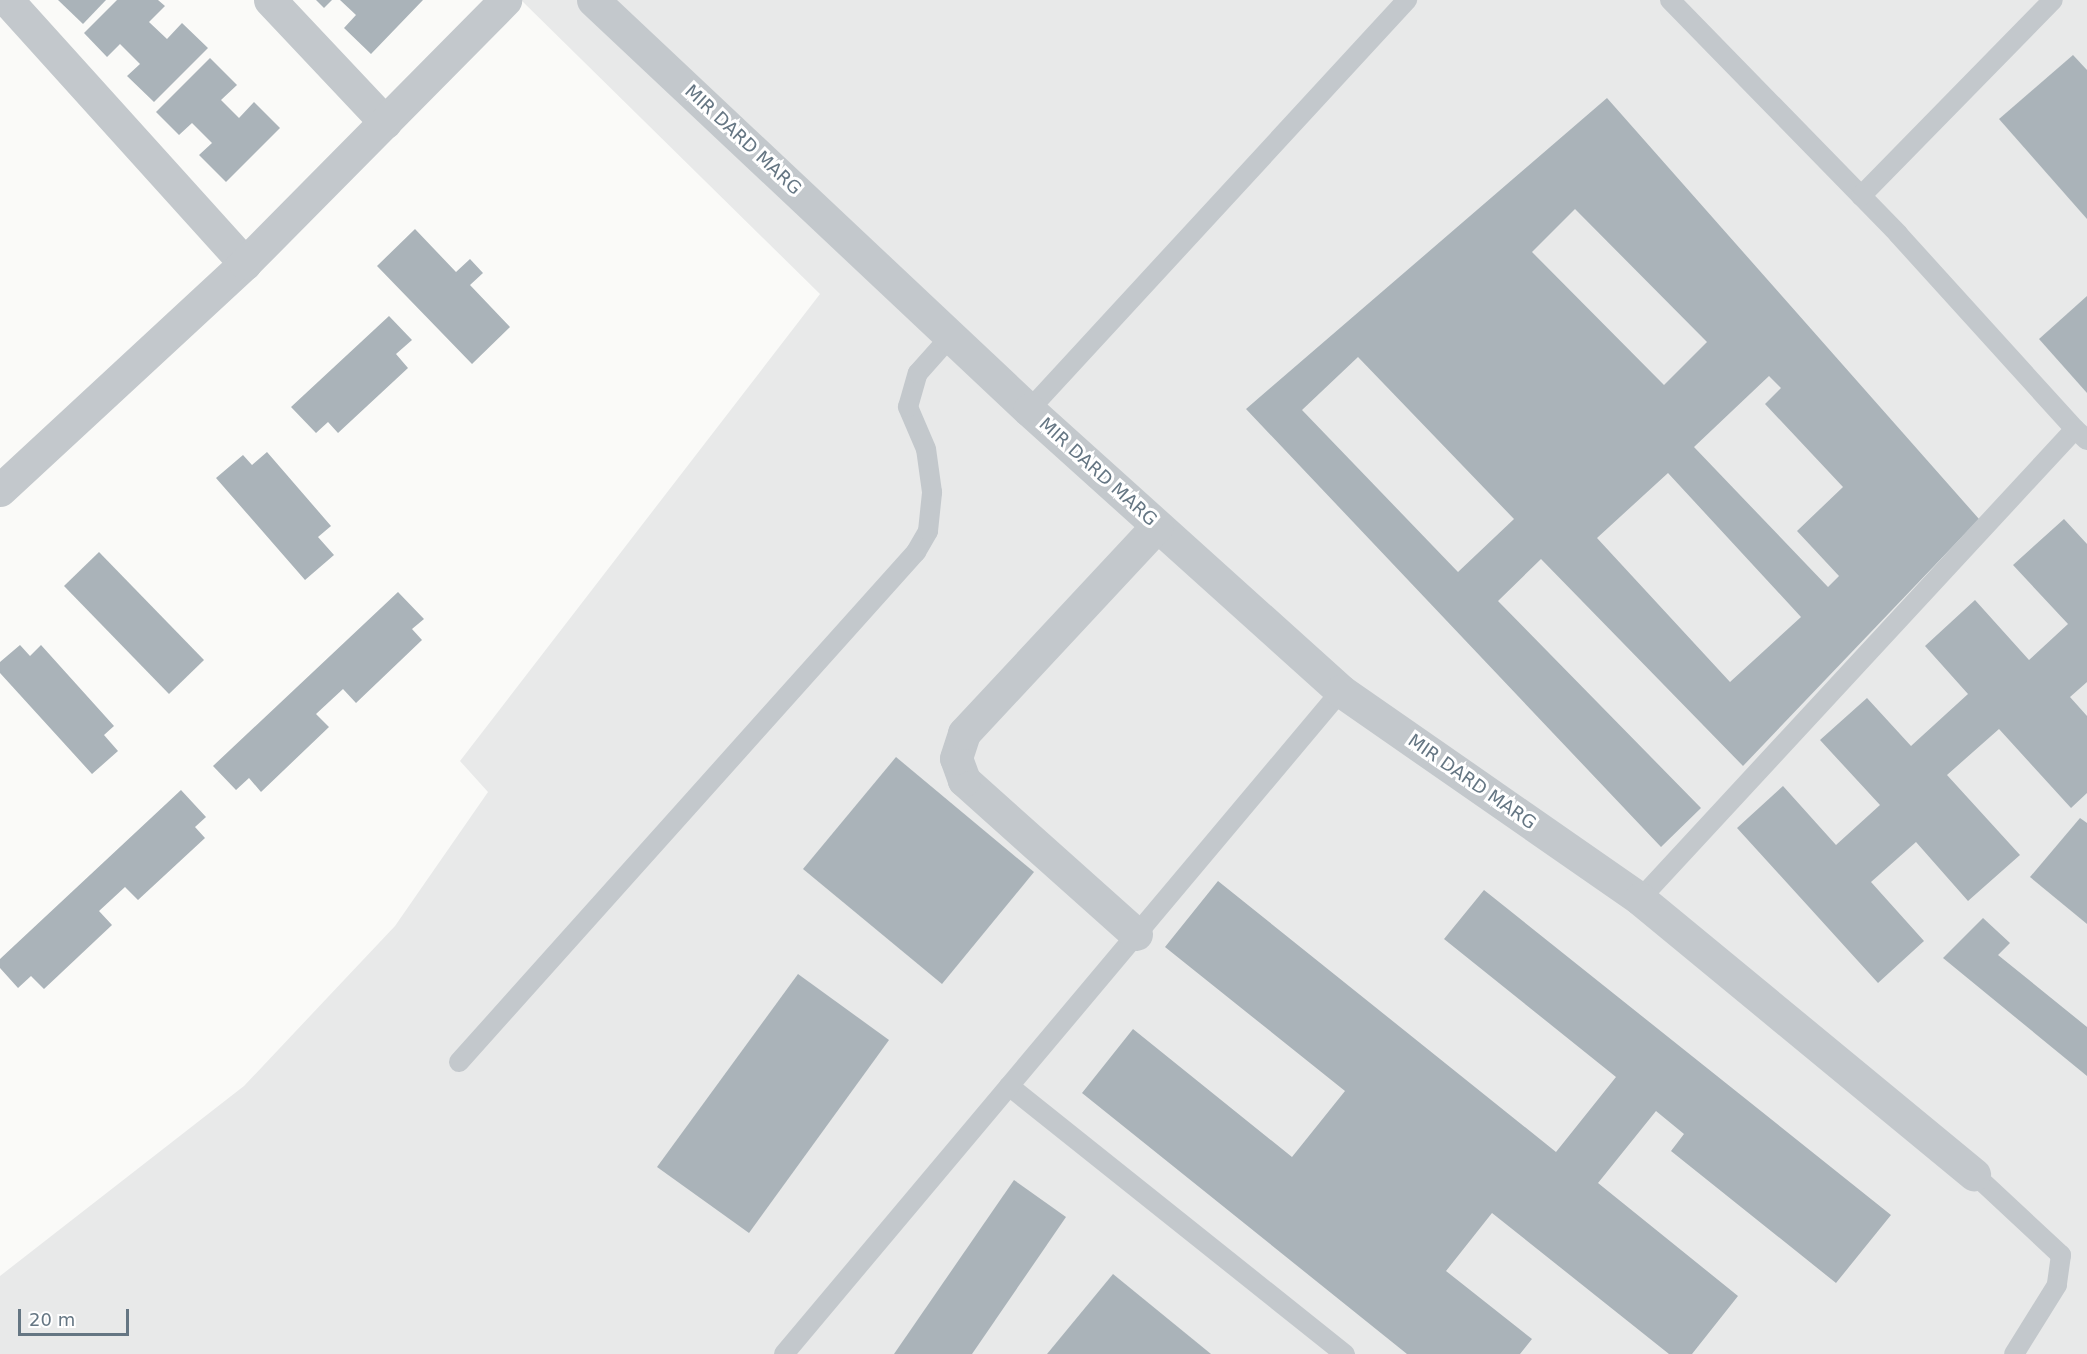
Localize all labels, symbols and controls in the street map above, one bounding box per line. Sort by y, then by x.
street label: MIR DARD MARG [680,81,806,199]
street label: MIR DARD MARG [1035,413,1161,531]
street label: MIR DARD MARG [1404,730,1540,834]
scale bar [21,1297,132,1335]
text: 20 m [29,1309,75,1330]

